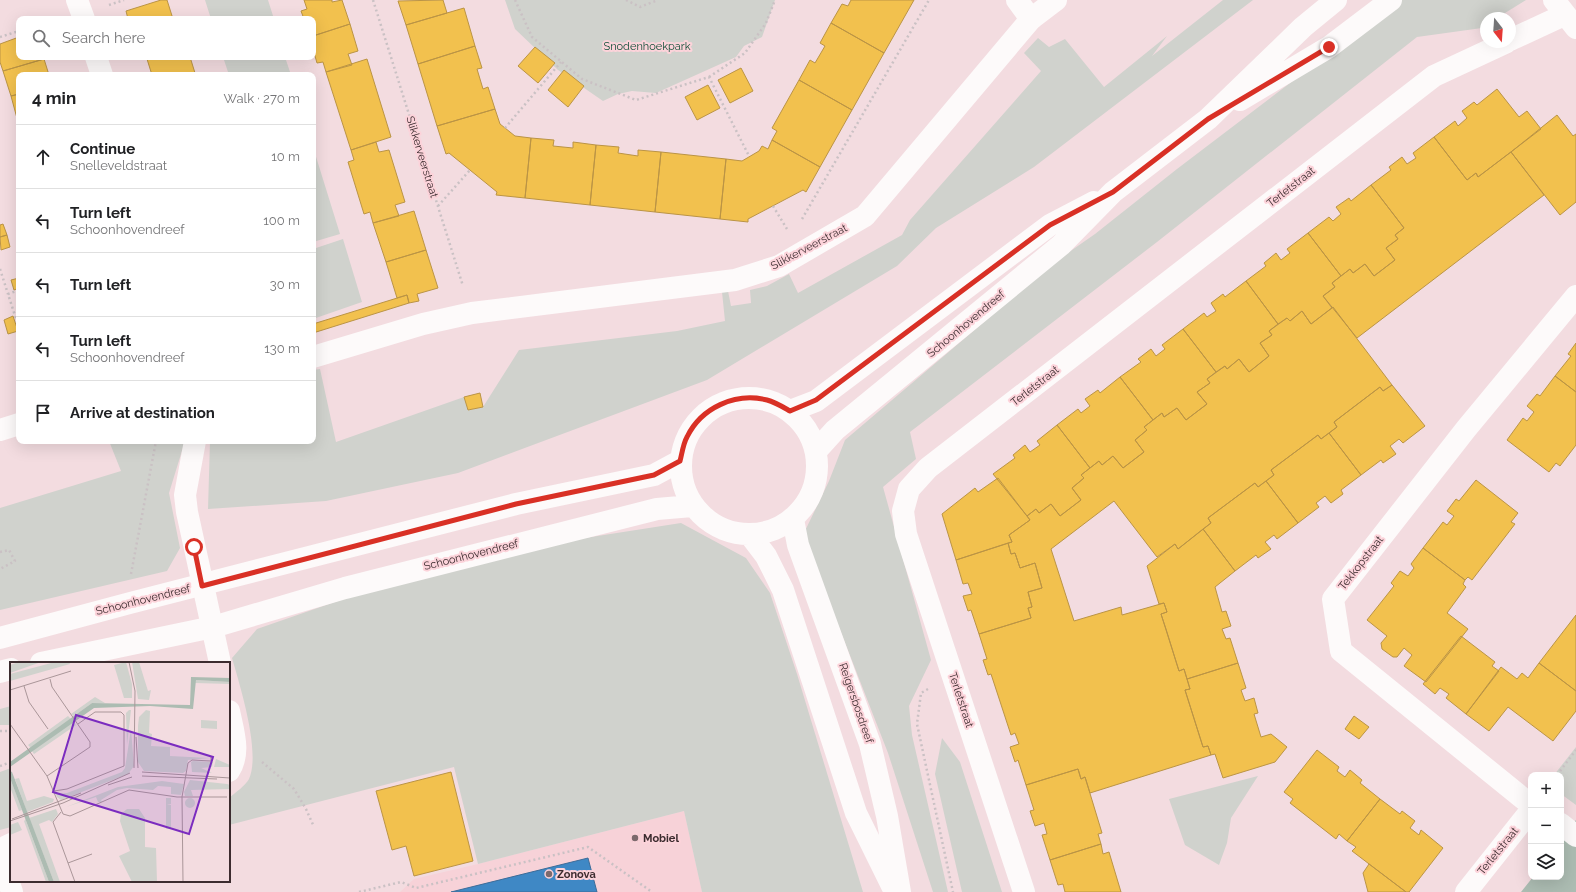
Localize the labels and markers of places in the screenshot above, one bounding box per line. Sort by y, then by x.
place label: Mobiel [643,832,679,845]
marker: Mobiel [630,833,640,843]
place label: Zonova [557,868,596,881]
marker: Zonova [544,869,554,879]

